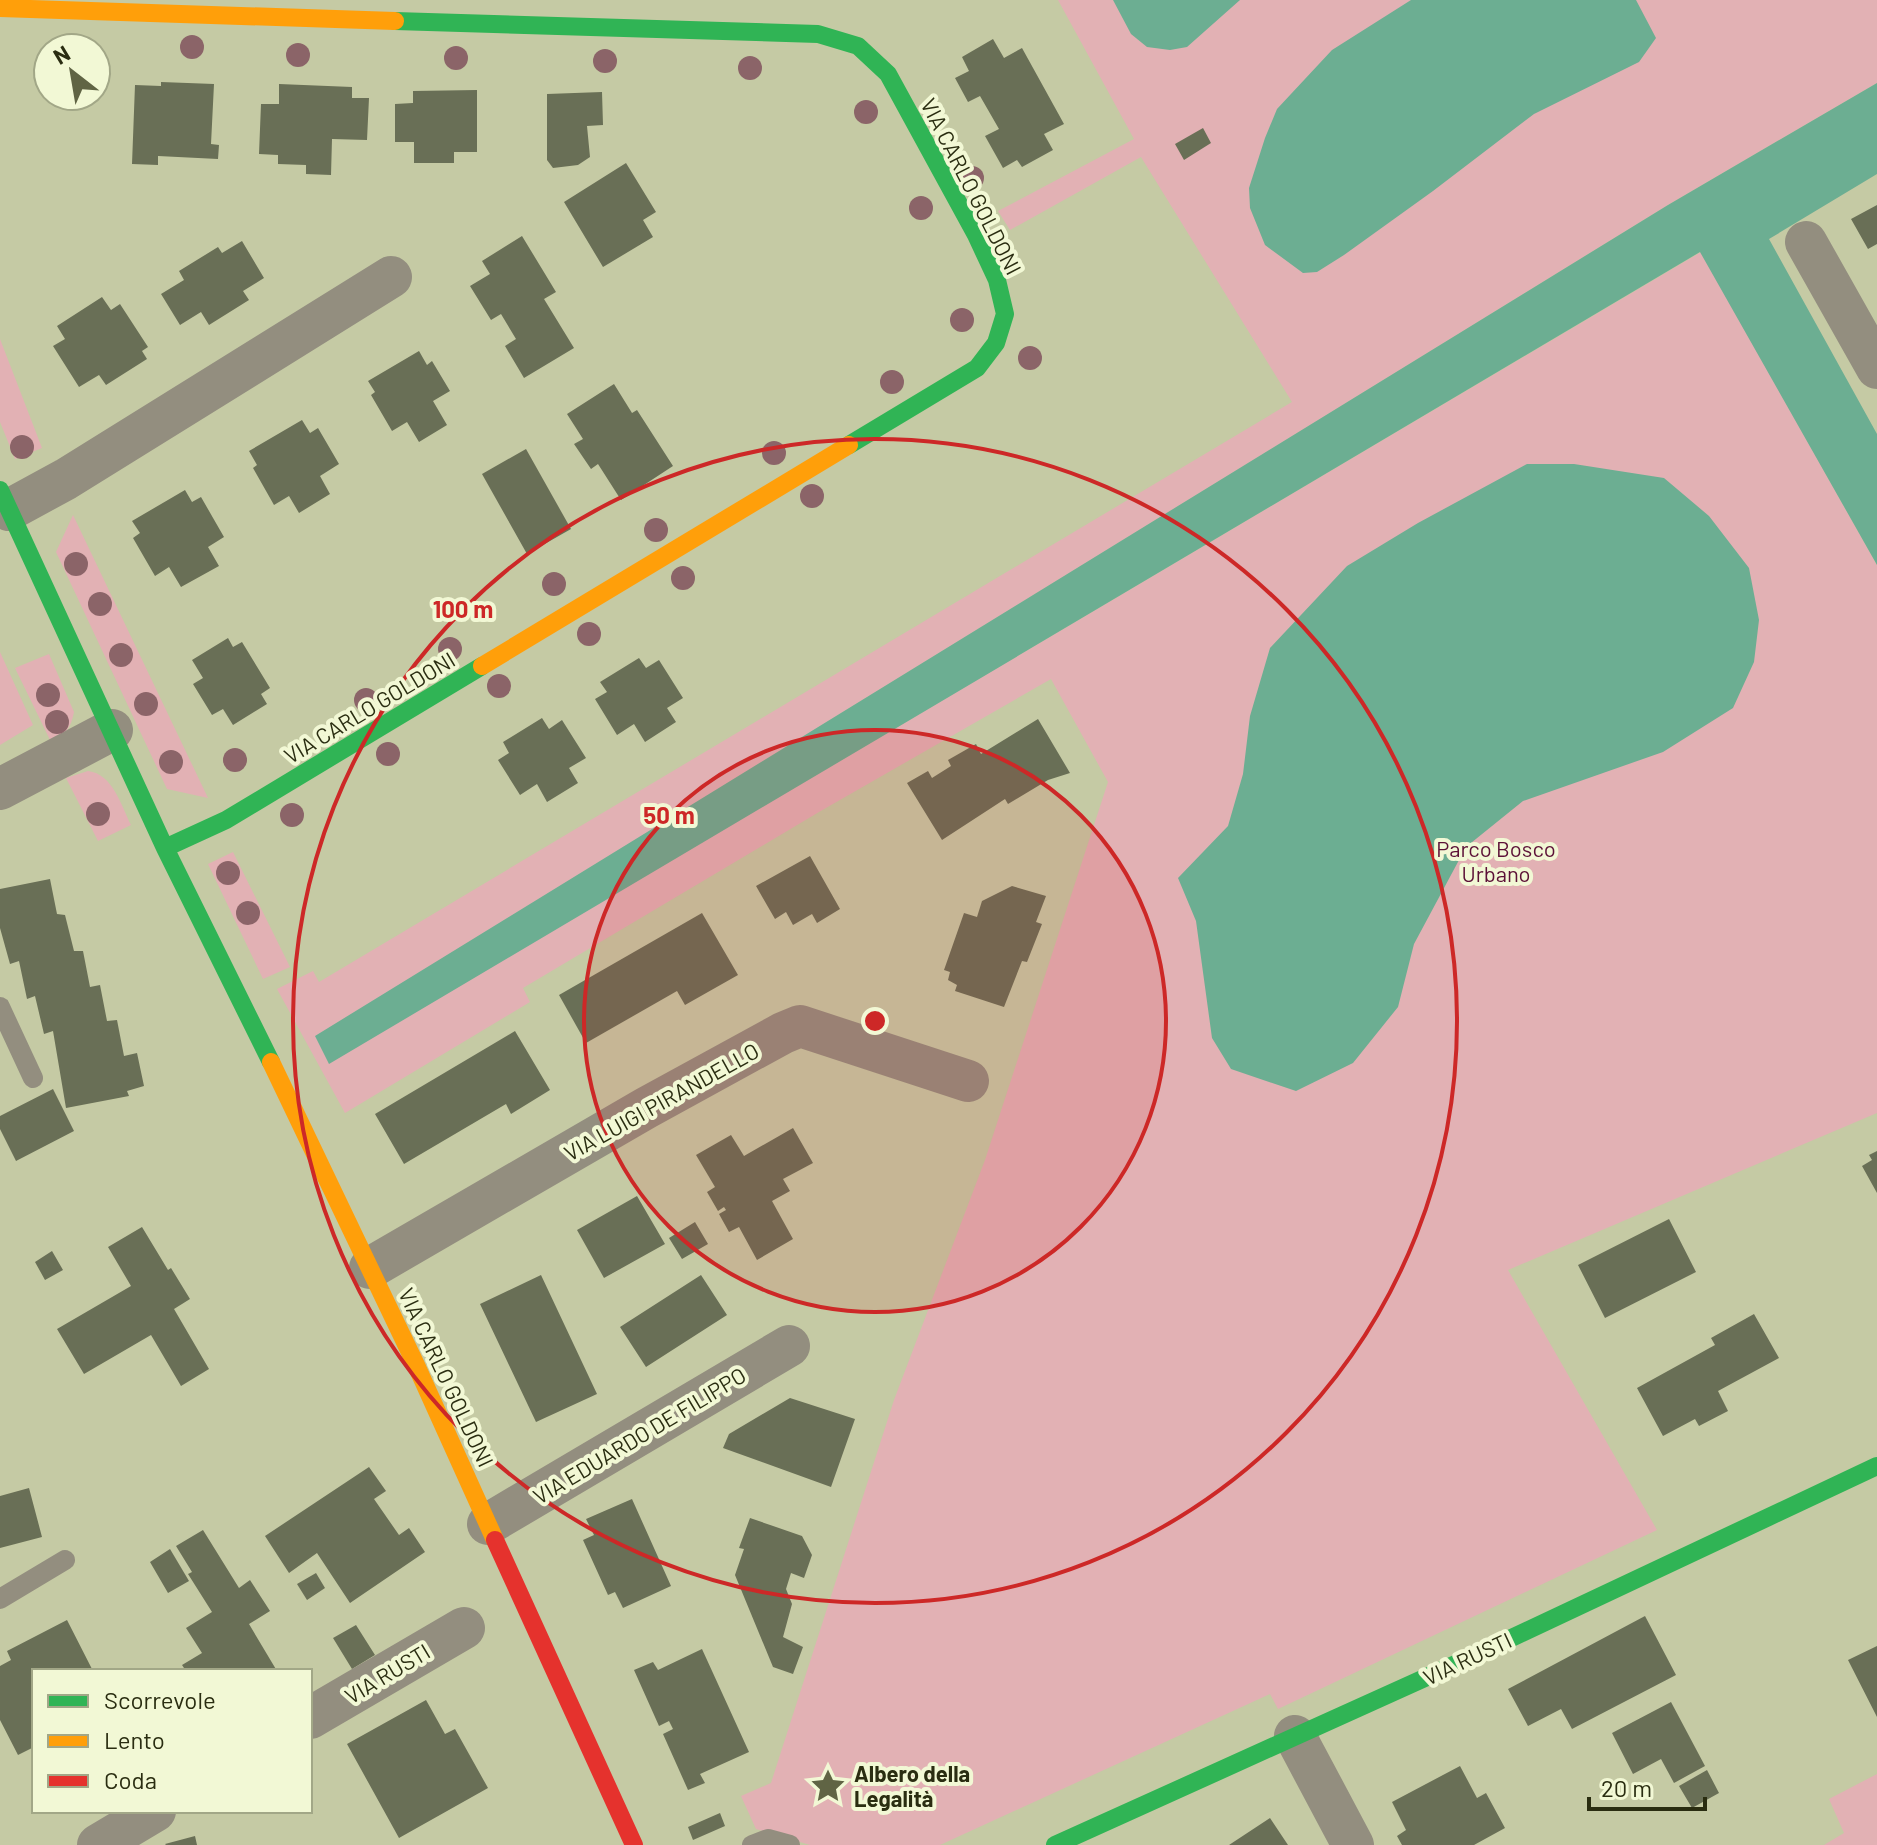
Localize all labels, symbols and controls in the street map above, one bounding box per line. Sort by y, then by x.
north arrow [32,32,112,112]
text: N [48,39,74,69]
street label: VIA CARLO GOLDONI [916,93,1028,279]
text: 100 m [433,594,493,623]
street label: VIA CARLO GOLDONI [279,646,459,768]
text: 50 m [643,800,695,829]
park label: Parco Bosco Urbano [1436,835,1556,886]
centre of rings [861,1007,889,1035]
street label: VIA LUIGI PIRANDELLO [559,1037,763,1165]
street label: VIA CARLO GOLDONI [394,1283,500,1471]
street label: VIA EDUARDO DE FILIPPO [528,1361,750,1509]
street label: VIA RUSTI [1419,1626,1515,1690]
street label: VIA RUSTI [340,1637,434,1709]
legend [32,1669,312,1813]
text: Scorrevole [104,1685,216,1714]
text: Lento [104,1725,165,1754]
place label: Albero della Legalità [854,1760,970,1811]
scale bar [1589,1761,1705,1811]
text: Coda [104,1765,157,1794]
place icon: Albero della Legalità [809,1767,847,1805]
text: 20 m [1601,1773,1652,1802]

